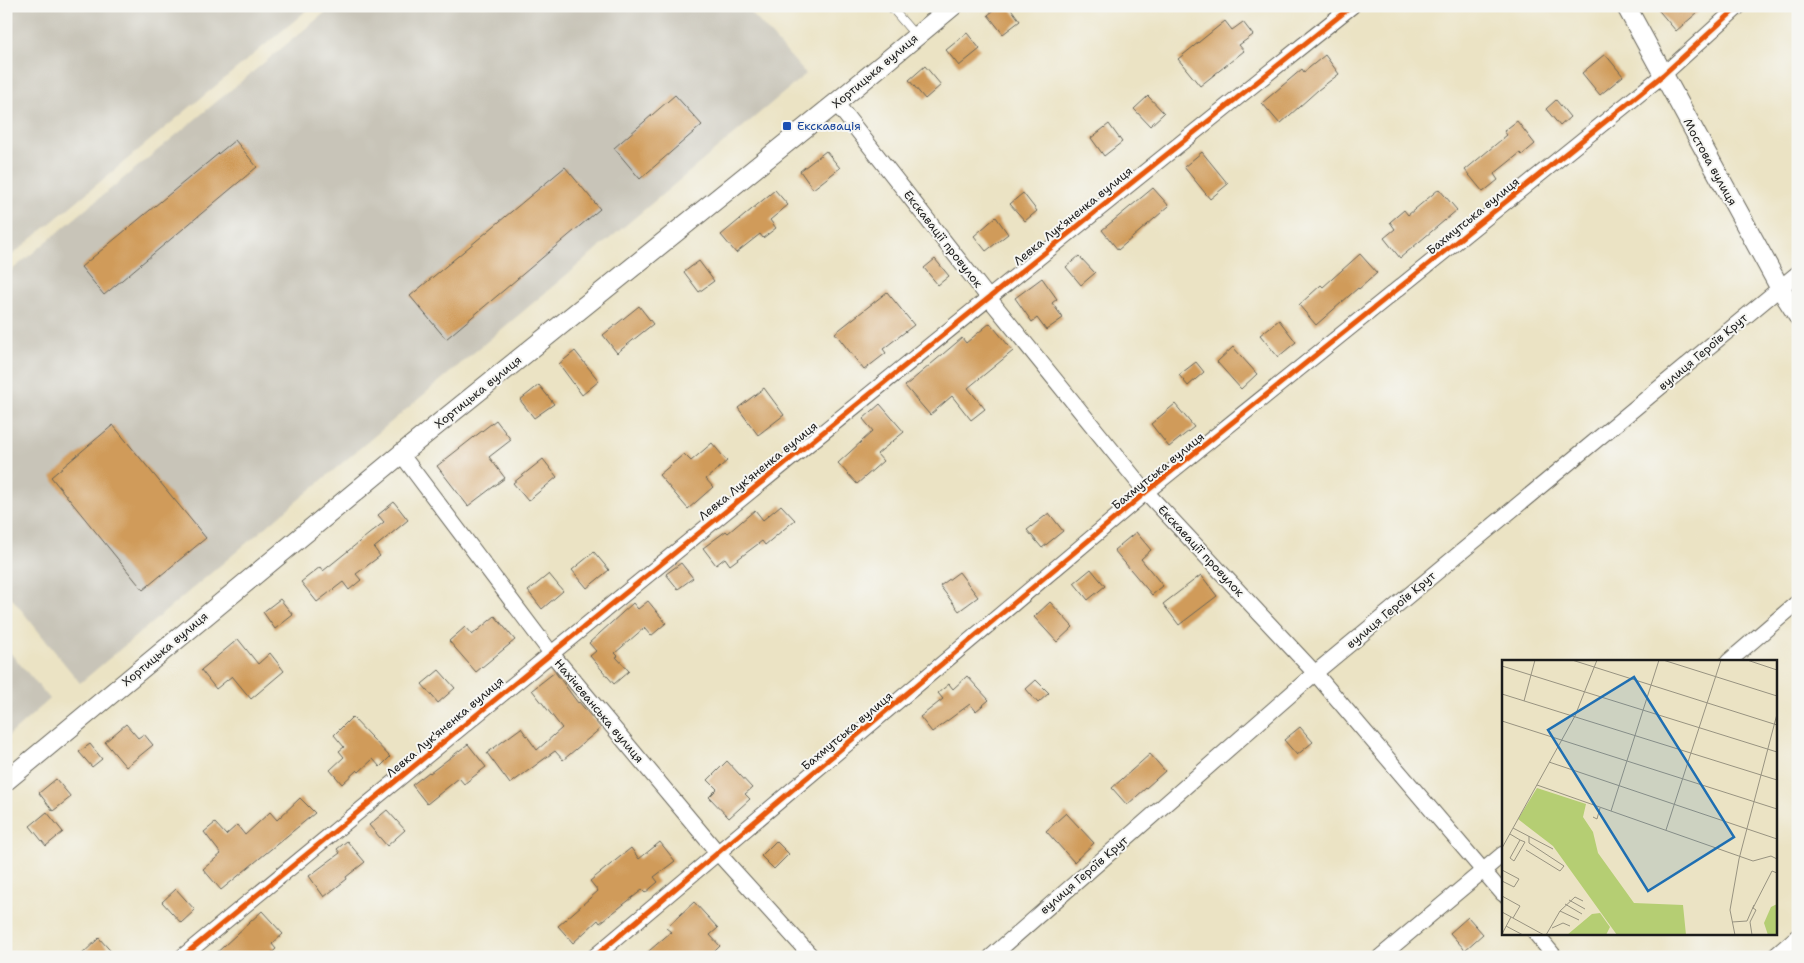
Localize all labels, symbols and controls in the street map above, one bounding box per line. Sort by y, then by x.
street label: Хортицька вулиця [829,30,921,112]
street label: Мостова вулиця [1679,116,1741,208]
place label: Екскавація [797,118,861,134]
marker: Екскавація [781,120,793,132]
street label: Левка Лук'яненка вулиця [1010,163,1136,269]
street label: Бахмутська вулиця [1423,174,1523,258]
street label: Екскавації провулок [900,187,986,292]
street label: вулиця Героїв Крут [1655,309,1752,394]
street label: Хортицька вулиця [431,352,525,432]
street label: Левка Лук'яненка вулиця [695,418,821,524]
street label: Бахмутська вулиця [1108,429,1208,513]
street label: Екскавації провулок [1154,502,1248,601]
street label: вулиця Героїв Крут [1343,567,1440,652]
street label: Хортицька вулиця [119,608,211,690]
street label: Нахічеванська вулиця [551,656,647,766]
inset map [1502,660,1776,936]
street label: Левка Лук'яненка вулиця [383,673,507,781]
street label: Бахмутська вулиця [798,688,896,774]
street label: вулиця Героїв Крут [1037,832,1132,918]

